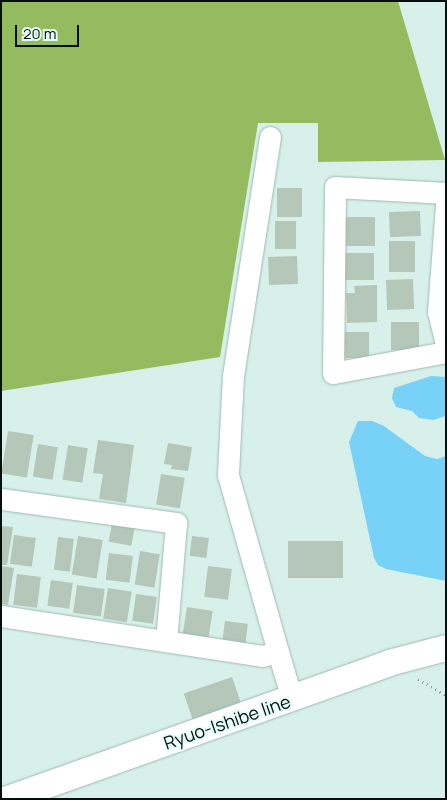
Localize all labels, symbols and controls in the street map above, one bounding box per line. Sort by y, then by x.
scale bar [18,15,81,47]
text: 20 m [23,23,56,44]
street label: Ryuo-Ishibe line [161,690,293,754]

